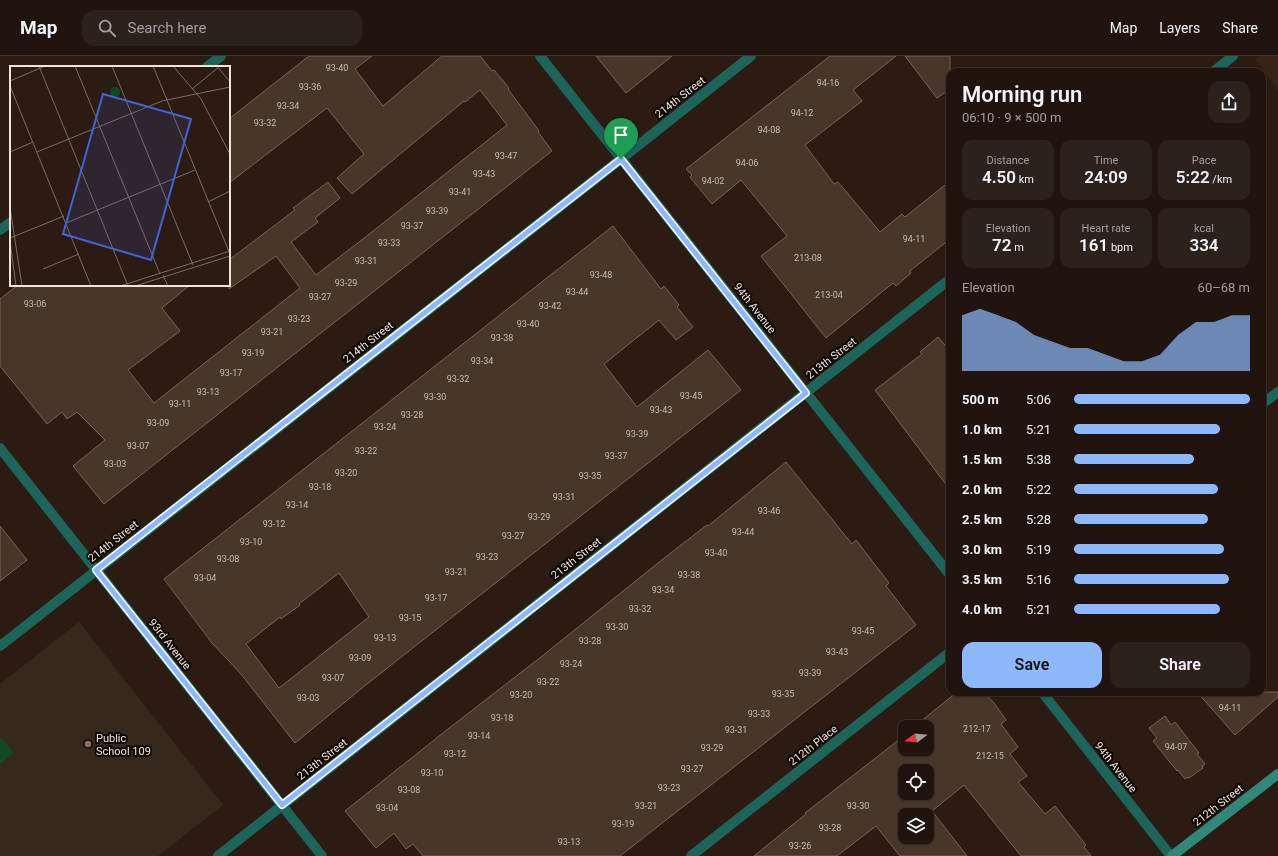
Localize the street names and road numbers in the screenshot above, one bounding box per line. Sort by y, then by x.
street label: 214th Street [653,74,708,121]
street label: 94th Avenue [731,280,779,336]
street label: 214th Street [341,319,396,366]
street label: 213th Street [804,335,859,382]
street label: 214th Street [86,518,141,565]
street label: 213th Street [549,535,604,582]
street label: 93rd Avenue [146,616,194,672]
street label: 212th Place [786,722,840,768]
street label: 213th Street [295,736,350,783]
street label: 94th Avenue [1092,739,1140,795]
street label: 212th Street [1191,782,1246,829]

